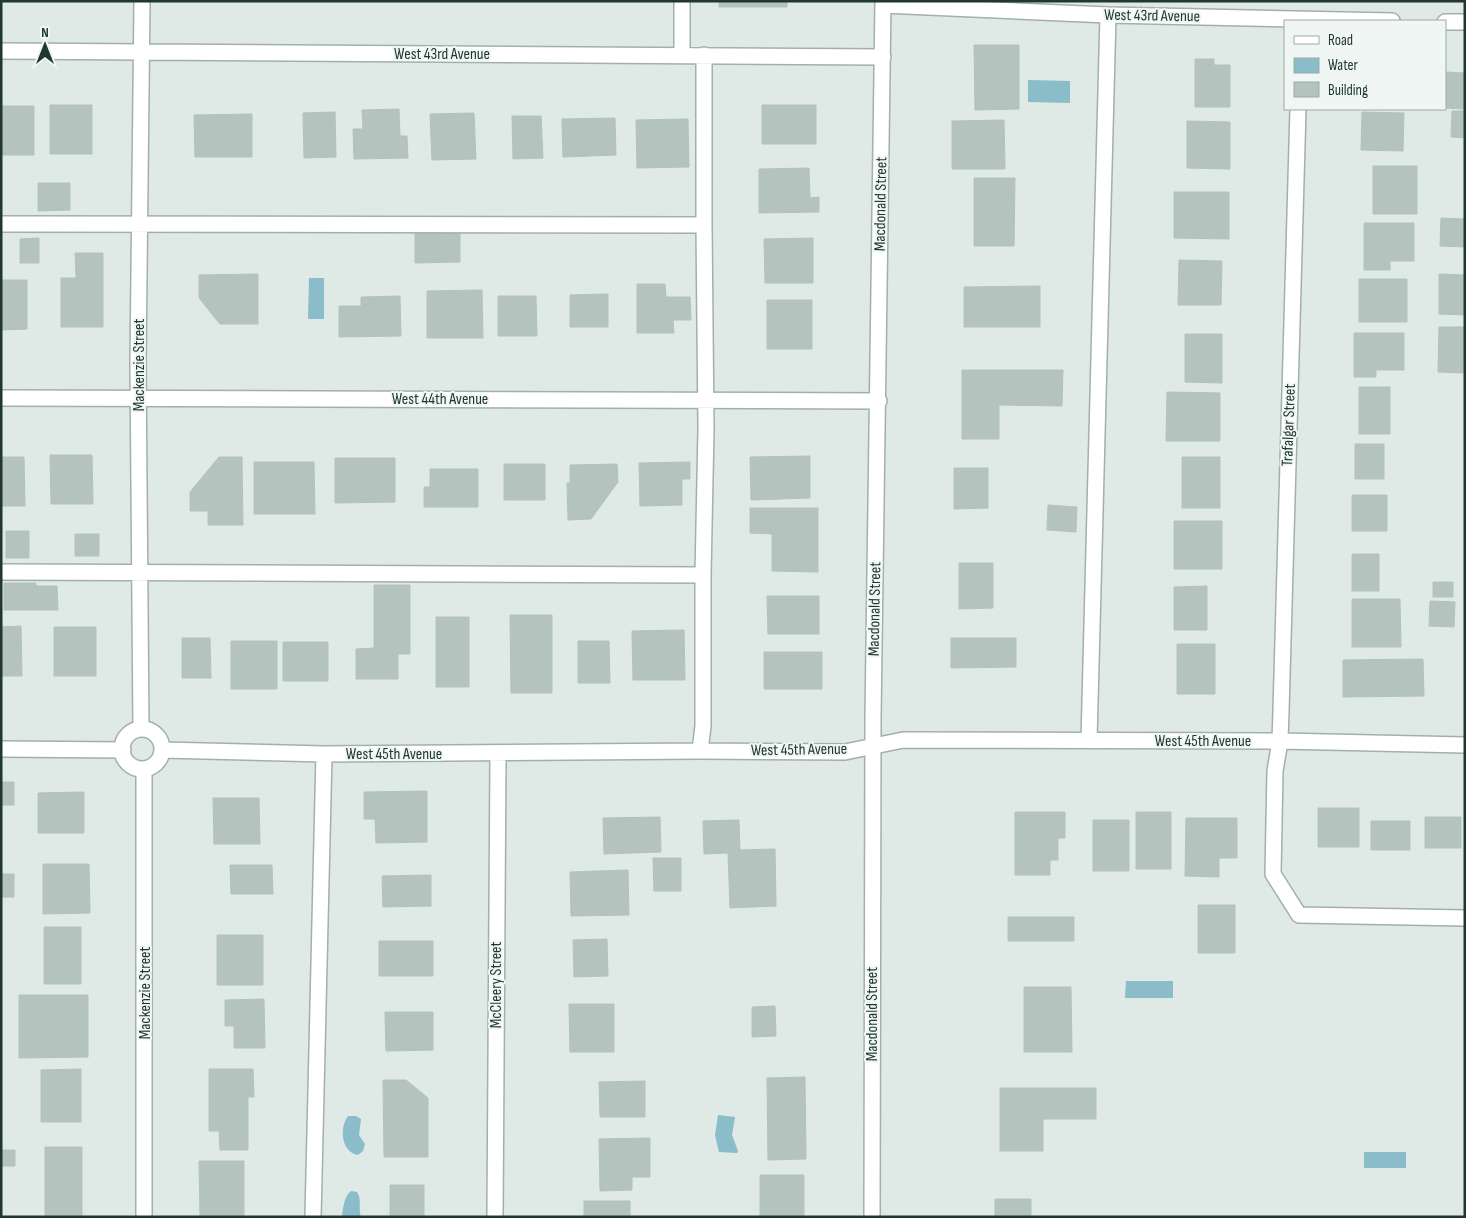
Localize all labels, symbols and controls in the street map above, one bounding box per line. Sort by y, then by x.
street label: West 43rd Avenue [1104,6,1200,26]
north arrow [20,20,70,70]
legend [1284,20,1446,110]
text: N [41,24,49,41]
text: Road [1328,31,1353,50]
street label: West 43rd Avenue [394,45,490,64]
text: Water [1328,56,1359,75]
text: Building [1328,81,1368,100]
street label: Macdonald Street [871,157,891,251]
street label: Mackenzie Street [130,319,149,411]
street label: Trafalgar Street [1278,383,1300,467]
street label: West 44th Avenue [392,390,488,409]
street label: Macdonald Street [865,562,885,656]
street label: West 45th Avenue [1155,732,1251,751]
street label: West 45th Avenue [751,740,847,760]
street label: West 45th Avenue [346,745,442,764]
street label: McCleery Street [487,942,506,1028]
street label: Mackenzie Street [136,947,155,1039]
street label: Macdonald Street [863,967,882,1061]

